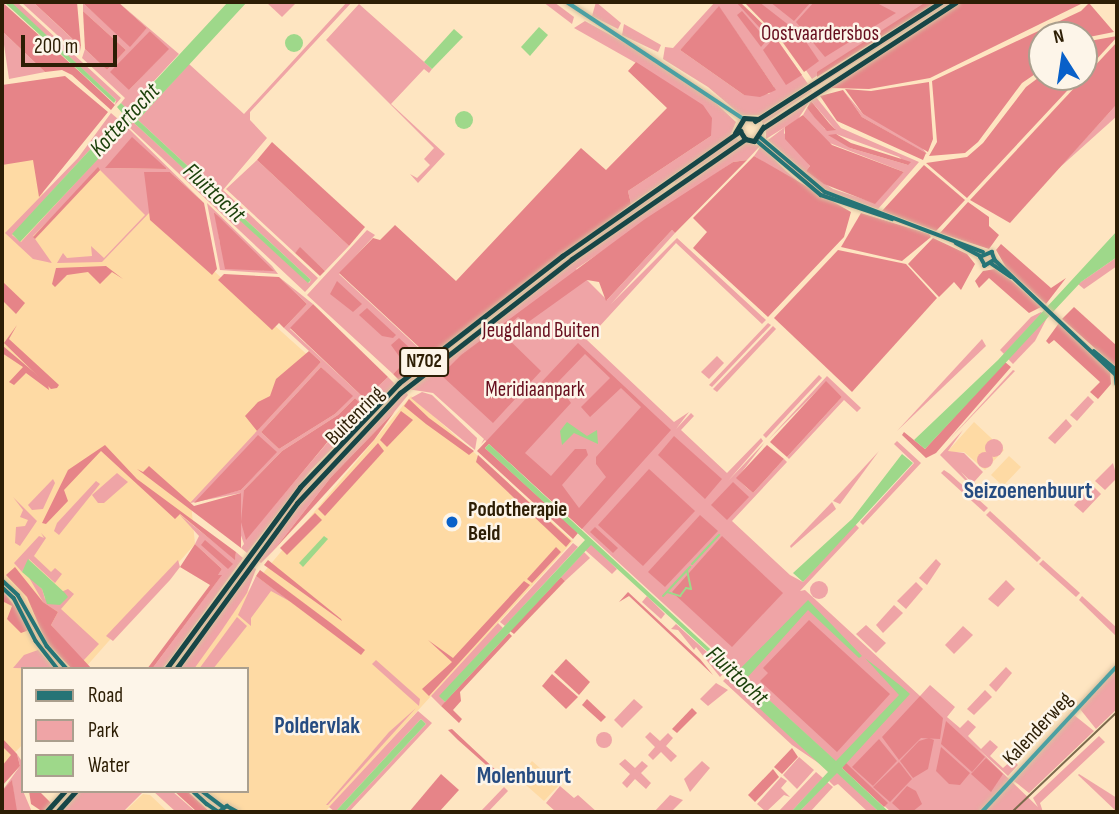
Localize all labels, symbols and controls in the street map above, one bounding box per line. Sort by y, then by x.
scale bar [24,21,121,65]
park label: Oostvaardersbos [761,21,879,47]
north arrow [1028,21,1098,91]
text: N [1052,25,1066,49]
text: 200 m [34,34,78,59]
water label: Kottertocht [84,78,166,162]
water label: Fluittocht [177,157,251,229]
park label: Jeugdland Buiten [482,318,600,344]
road number: N702 [398,346,450,378]
park label: Meridiaanpark [485,377,585,403]
street label: Buitenring [320,381,390,451]
district label: Seizoenenbuurt [964,477,1092,505]
place label: Podotherapie Beld [468,497,567,547]
marker: Podotherapie Beld [442,512,462,532]
water label: Fluittocht [700,640,774,712]
legend [21,667,248,793]
text: Road [88,683,123,708]
street label: Kalenderweg [998,687,1078,771]
district label: Poldervlak [274,712,360,740]
text: Park [88,718,119,743]
text: Water [88,753,130,778]
district label: Molenbuurt [477,762,571,790]

